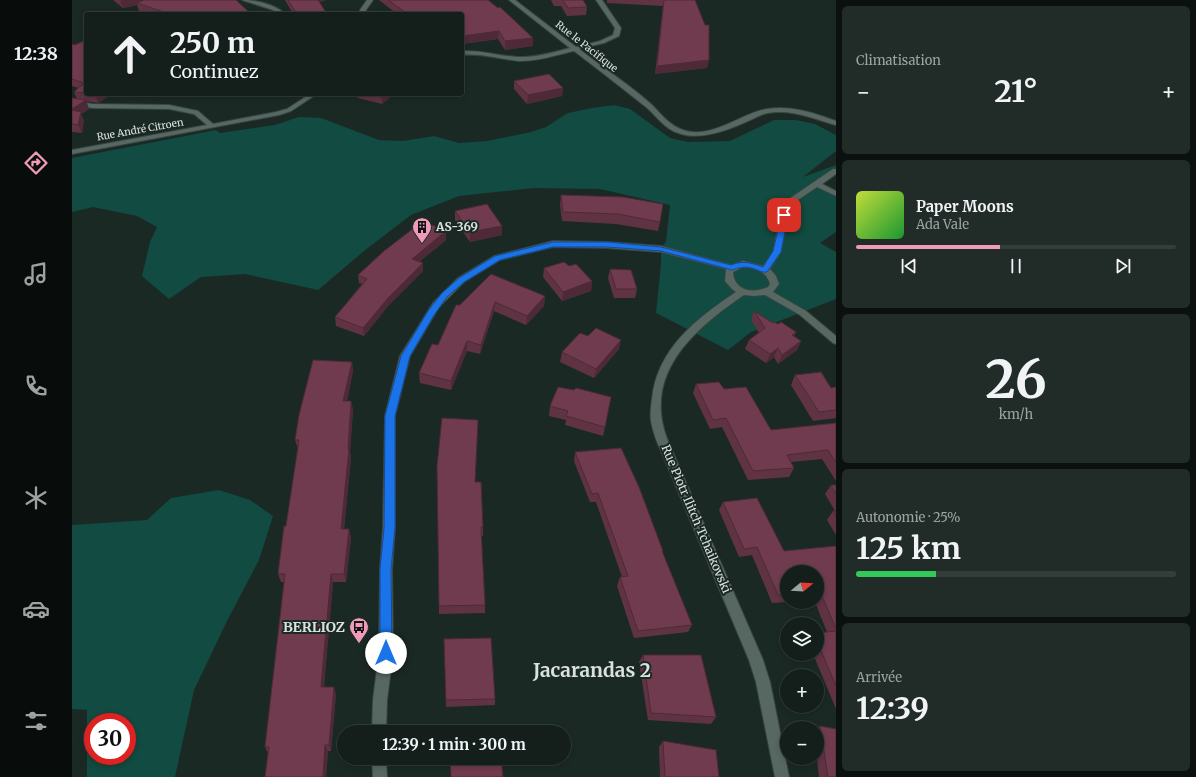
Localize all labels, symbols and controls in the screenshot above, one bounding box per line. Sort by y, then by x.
street label: Rue le Pacifique [553,18,621,75]
text: 250 m [170,25,255,61]
icon: ahead [104,28,156,80]
text: 12:38 [14,42,58,65]
text: Climatisation [856,52,941,69]
text: Continuez [170,60,259,83]
text: 21° [994,72,1038,110]
text: − [856,78,871,106]
text: + [1161,78,1176,106]
street label: Rue André Citroen [96,115,185,144]
icon: directions [22,149,50,177]
text: Paper Moons [916,197,1014,216]
pin [767,198,801,232]
icon: arrive [773,204,795,226]
building icon: AS-369 [411,216,433,244]
text: Ada Vale [916,216,969,233]
place label: AS-369 [435,219,478,234]
icon: previous [898,255,920,277]
icon: pause [1005,255,1027,277]
icon: next [1112,255,1134,277]
icon: music [22,260,50,288]
text: 26 [985,347,1047,412]
icon: phone [22,372,50,400]
text: km/h [999,406,1033,423]
street label: Rue Piotr Ilitch Tchaikovski [658,442,735,595]
icon: climate [22,484,50,512]
text: Autonomie · 25% [856,509,961,526]
text: 125 km [856,529,961,567]
north arrow [780,565,824,609]
map controls [780,565,824,765]
icon: car [22,595,50,623]
bus stop icon: BERLIOZ [348,616,370,644]
button: layers [780,617,824,661]
place label: BERLIOZ [283,618,345,636]
position arrow [365,632,407,674]
district label: Jacarandas 2 [532,658,651,682]
button: + [780,669,824,713]
text: Arrivée [856,669,902,686]
text: 12:39 [856,689,929,727]
icon: filters [22,707,50,735]
speed limit sign: 30 [84,713,136,765]
button: − [780,721,824,765]
text: 12:39 · 1 min · 300 m [382,735,526,754]

